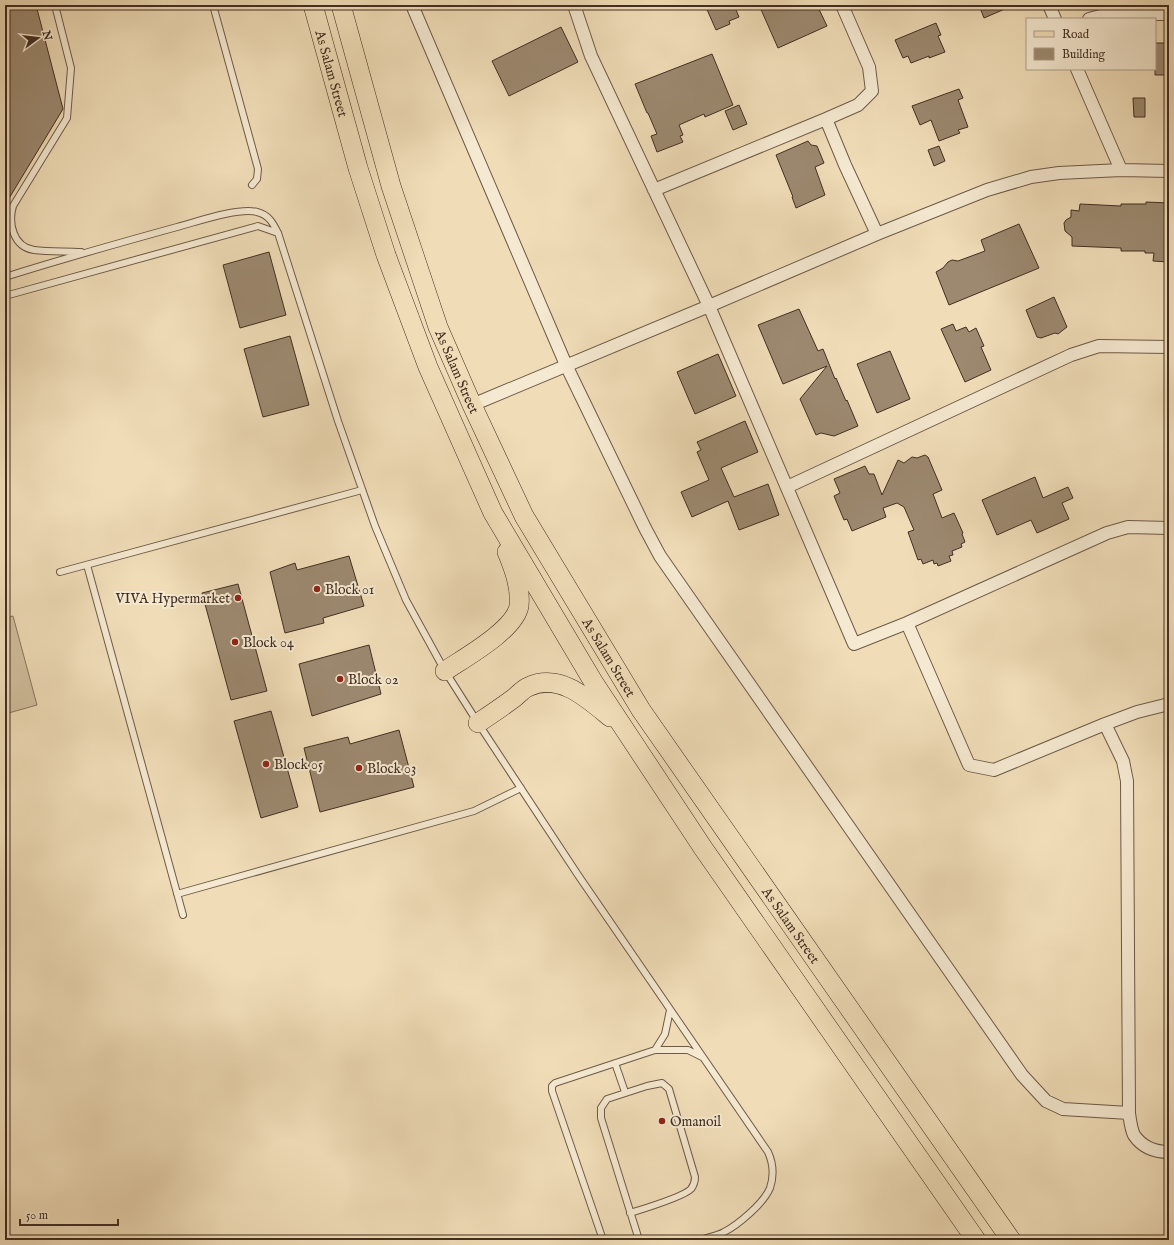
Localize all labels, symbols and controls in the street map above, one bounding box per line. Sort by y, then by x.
north arrow [18,18,58,58]
legend [1026,18,1156,70]
street label: As Salam Street [310,27,352,119]
text: Road [1062,27,1090,42]
text: N [38,28,55,43]
text: Building [1062,47,1106,62]
street label: As Salam Street [430,326,483,417]
place label: Block 01 [325,581,374,599]
marker: Block 01 [312,584,322,594]
place label: VIVA Hypermarket [114,590,230,608]
marker: VIVA Hypermarket [233,593,243,603]
street label: As Salam Street [577,614,639,701]
place label: Block 04 [243,634,294,652]
marker: Block 04 [230,637,240,647]
place label: Block 02 [348,671,399,689]
marker: Block 02 [335,674,345,684]
place label: Block 05 [274,756,323,774]
marker: Block 05 [261,759,271,769]
place label: Block 03 [367,760,416,778]
marker: Block 03 [354,763,364,773]
street label: As Salam Street [757,883,823,968]
place label: Omanoil [670,1113,721,1131]
marker: Omanoil [657,1116,667,1126]
scale bar [20,1201,118,1227]
text: 50 m [26,1208,48,1223]

